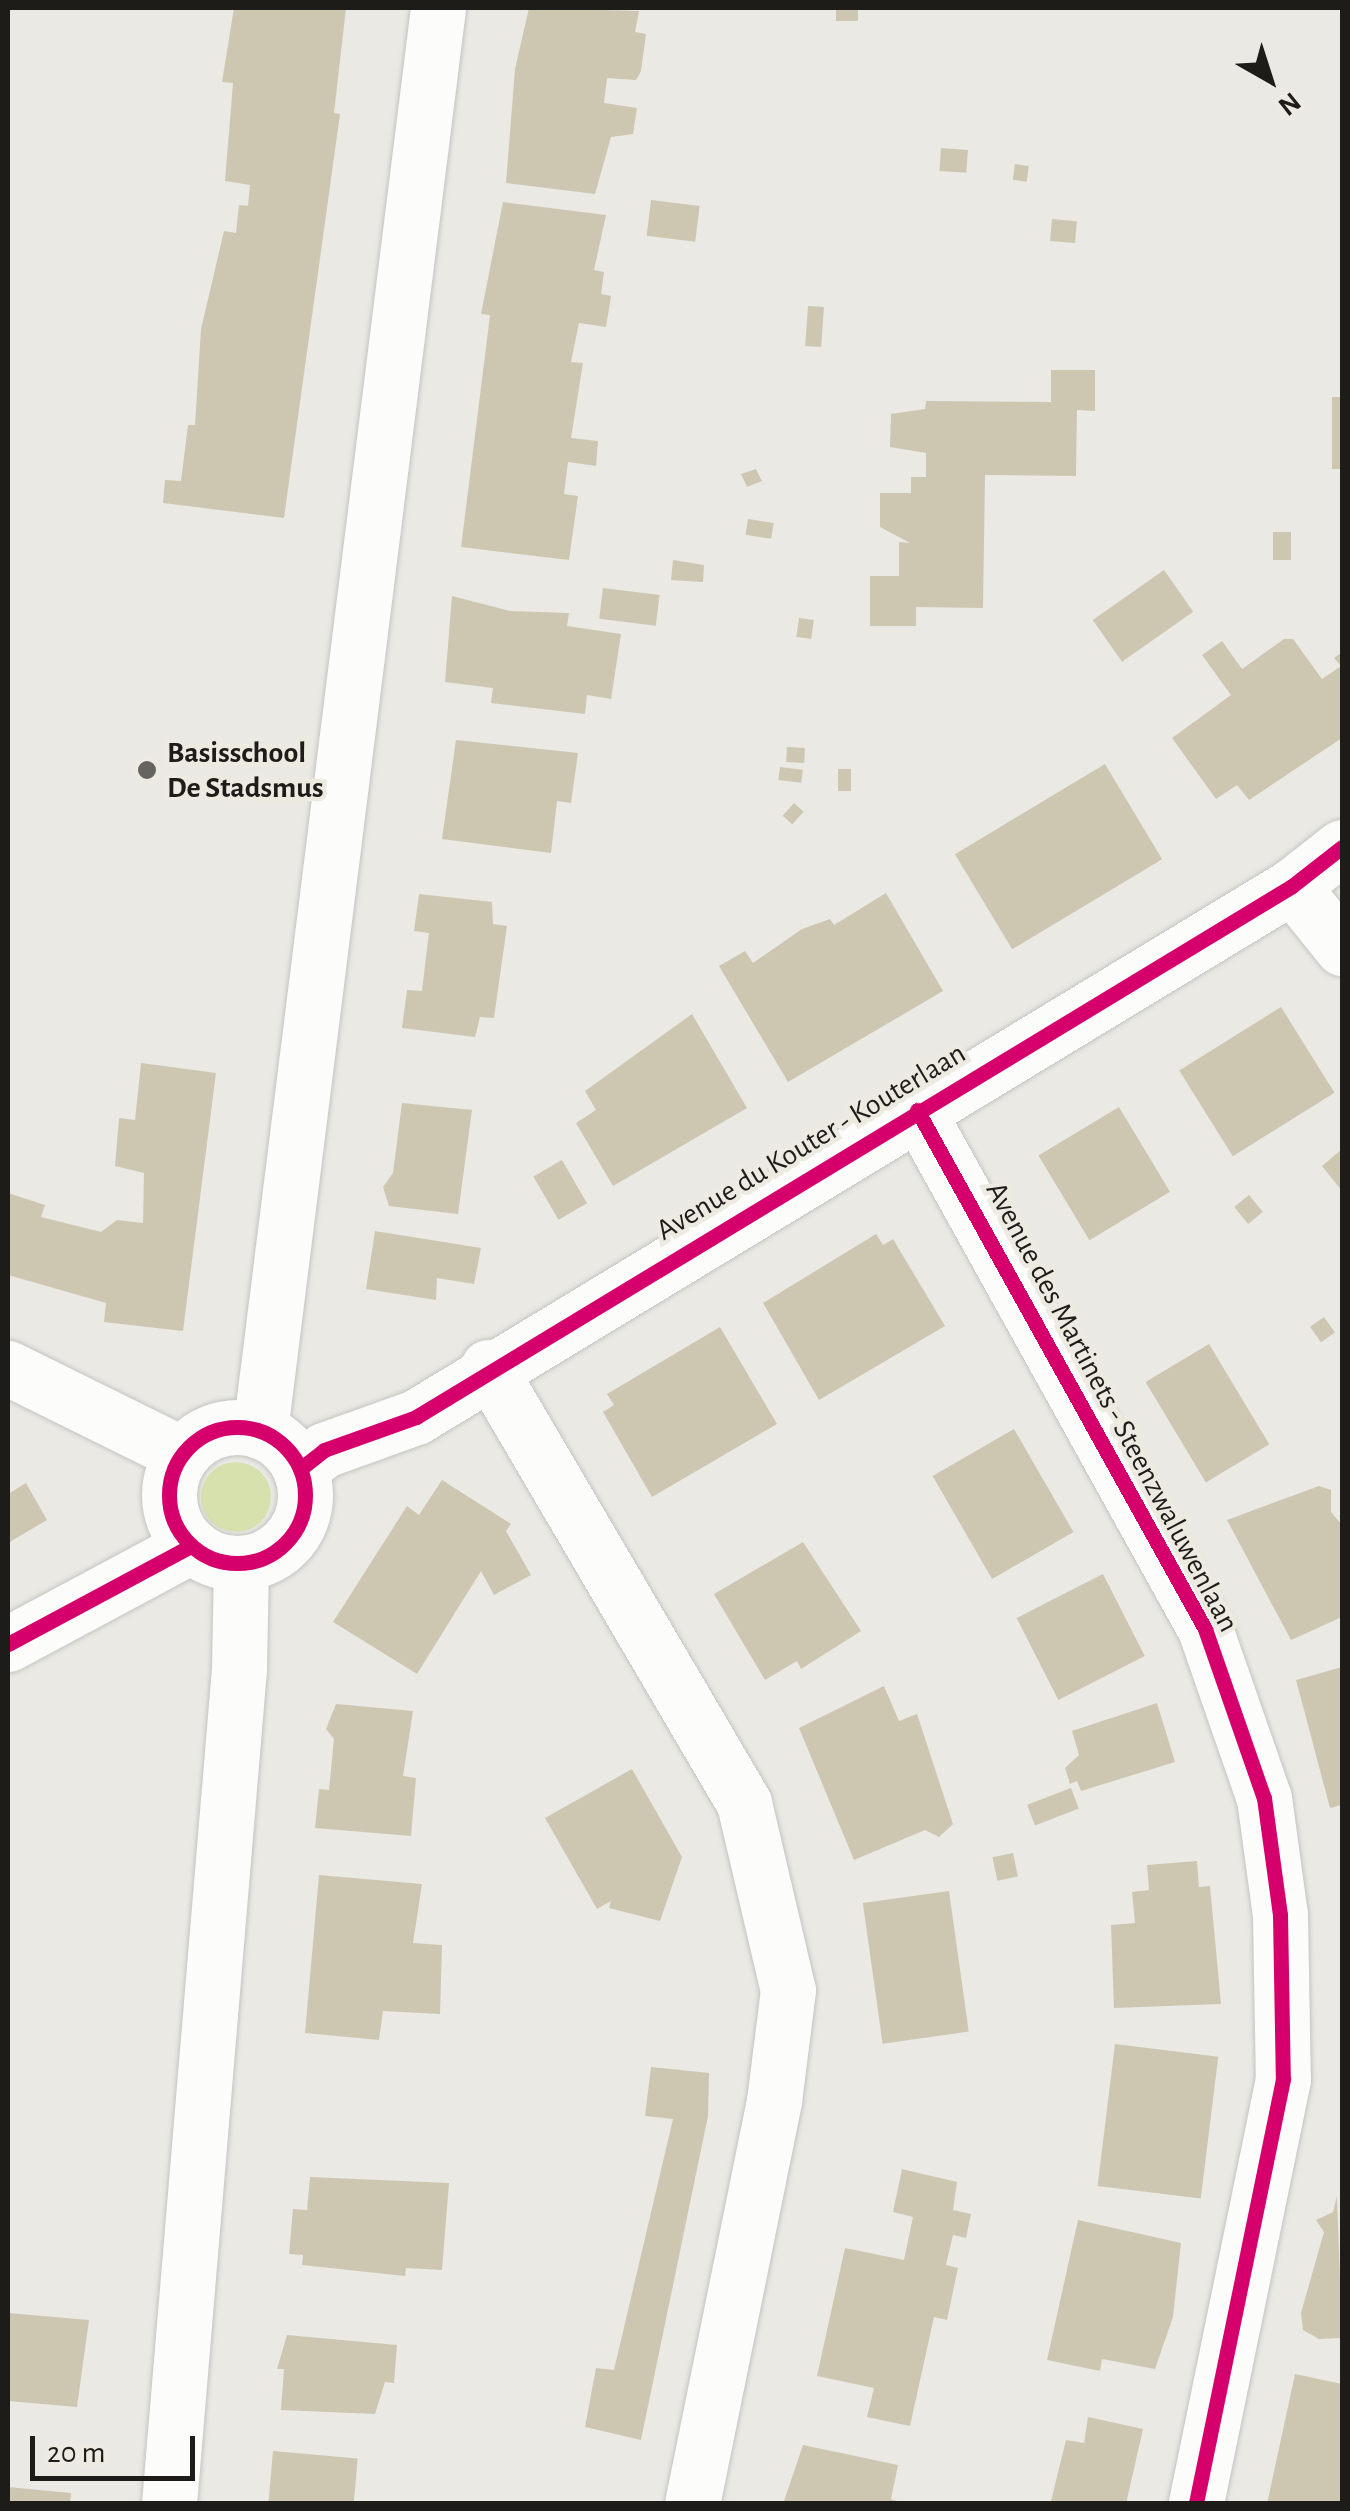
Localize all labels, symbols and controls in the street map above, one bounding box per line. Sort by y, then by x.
north arrow [1220,30,1320,130]
text: N [1273,86,1305,120]
place label: Basisschool De Stadsmus [167,735,323,806]
marker: Basisschool De Stadsmus [136,759,158,781]
street label: Avenue du Kouter - Kouterlaan [650,1035,972,1249]
street label: Avenue des Martinets - Steenzwaluwenlaan [978,1176,1246,1638]
scale bar [35,2416,200,2478]
text: 20 m [47,2438,105,2468]

